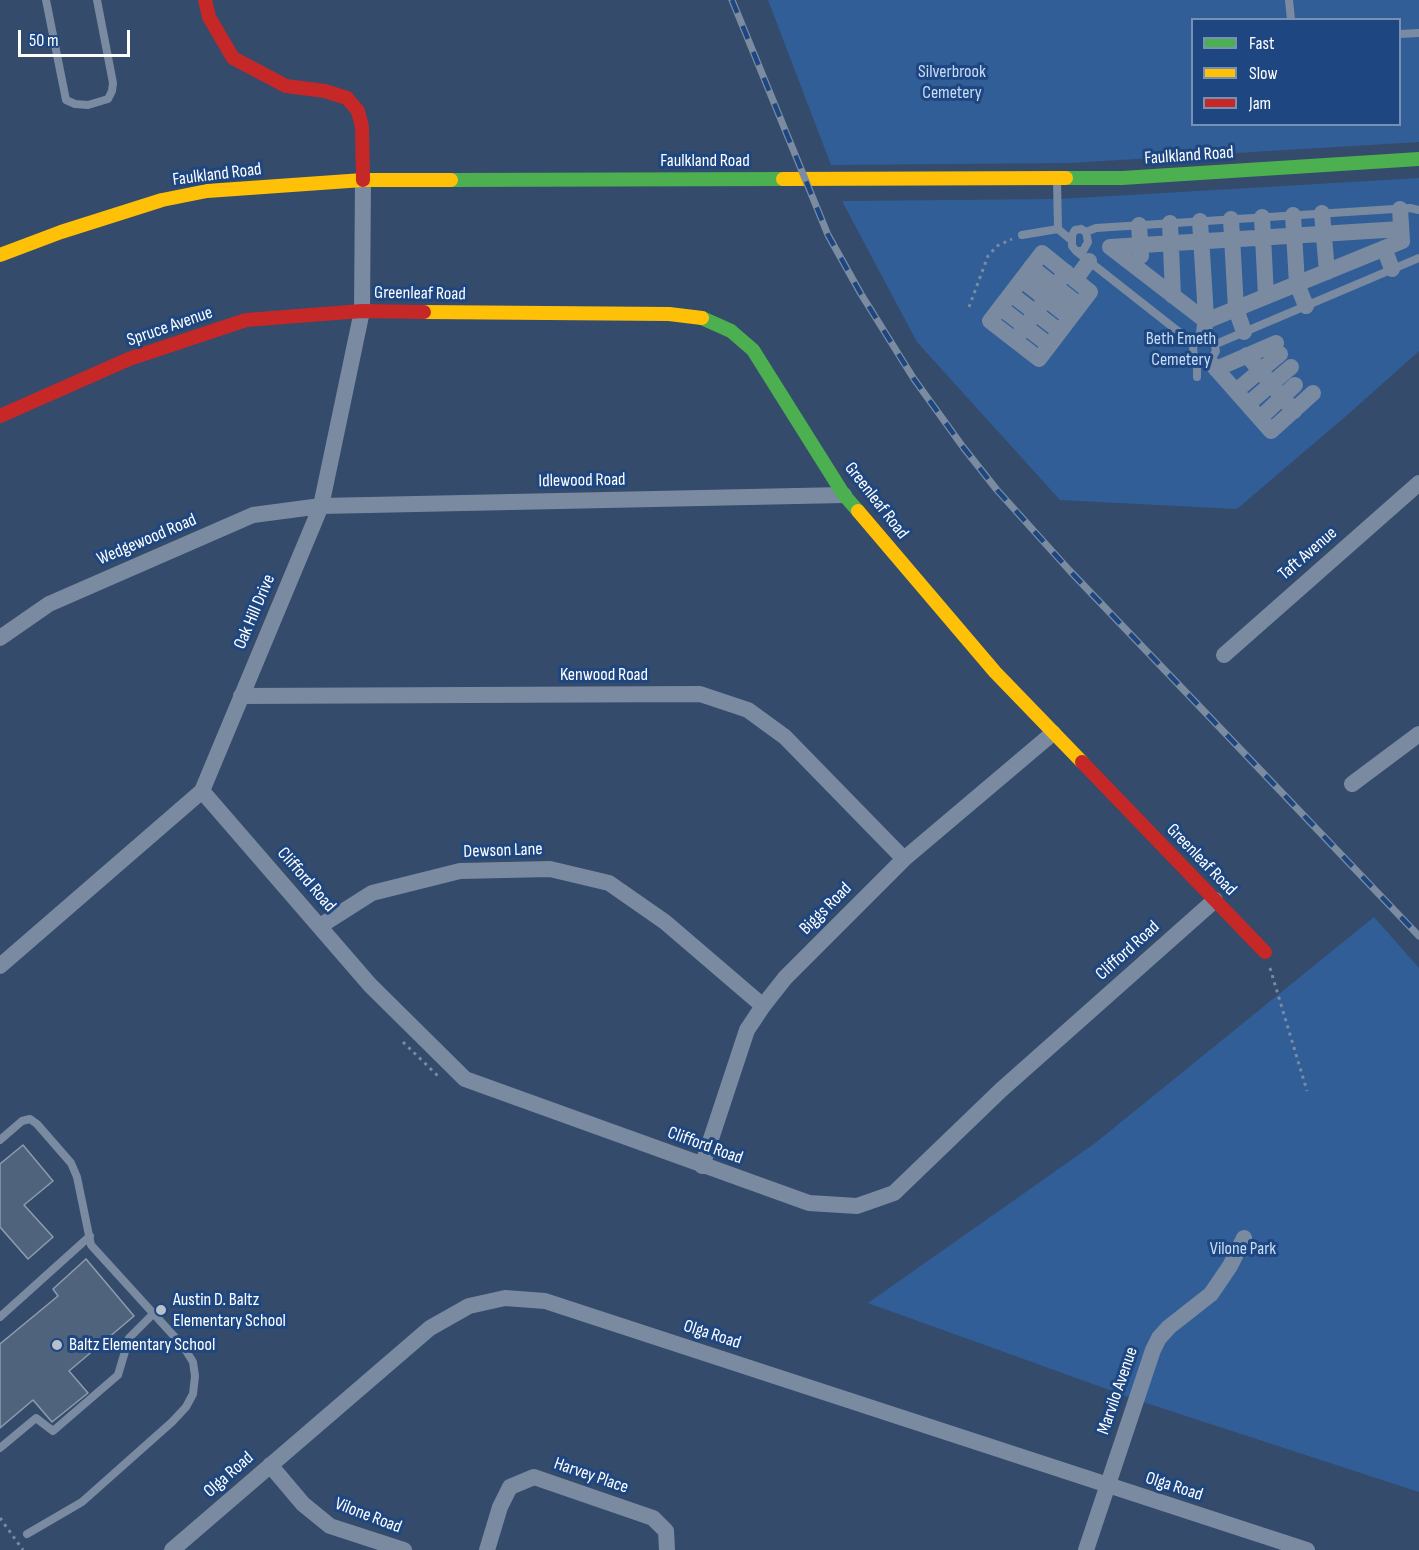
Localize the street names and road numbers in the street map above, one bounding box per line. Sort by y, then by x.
street label: Faulkland Road [1144,142,1234,170]
street label: Faulkland Road [660,150,750,172]
street label: Faulkland Road [171,159,263,191]
street label: Greenleaf Road [374,282,466,306]
street label: Spruce Avenue [124,302,216,352]
street label: Greenleaf Road [839,458,913,544]
street label: Idlewood Road [538,469,626,493]
street label: Wedgewood Road [94,509,200,571]
street label: Taft Avenue [1274,523,1342,585]
street label: Oak Hill Drive [230,571,280,653]
street label: Kenwood Road [560,664,648,686]
street label: Greenleaf Road [1161,820,1241,900]
street label: Dewson Lane [463,839,543,863]
street label: Clifford Road [272,843,340,917]
street label: Biggs Road [795,878,857,940]
street label: Clifford Road [1092,917,1164,985]
street label: Clifford Road [664,1122,746,1170]
street label: Olga Road [681,1316,743,1354]
street label: Marvilo Avenue [1093,1344,1143,1438]
street label: Olga Road [200,1448,258,1502]
street label: Harvey Place [551,1453,631,1499]
street label: Olga Road [1143,1468,1205,1506]
street label: Vilone Road [331,1493,405,1539]

